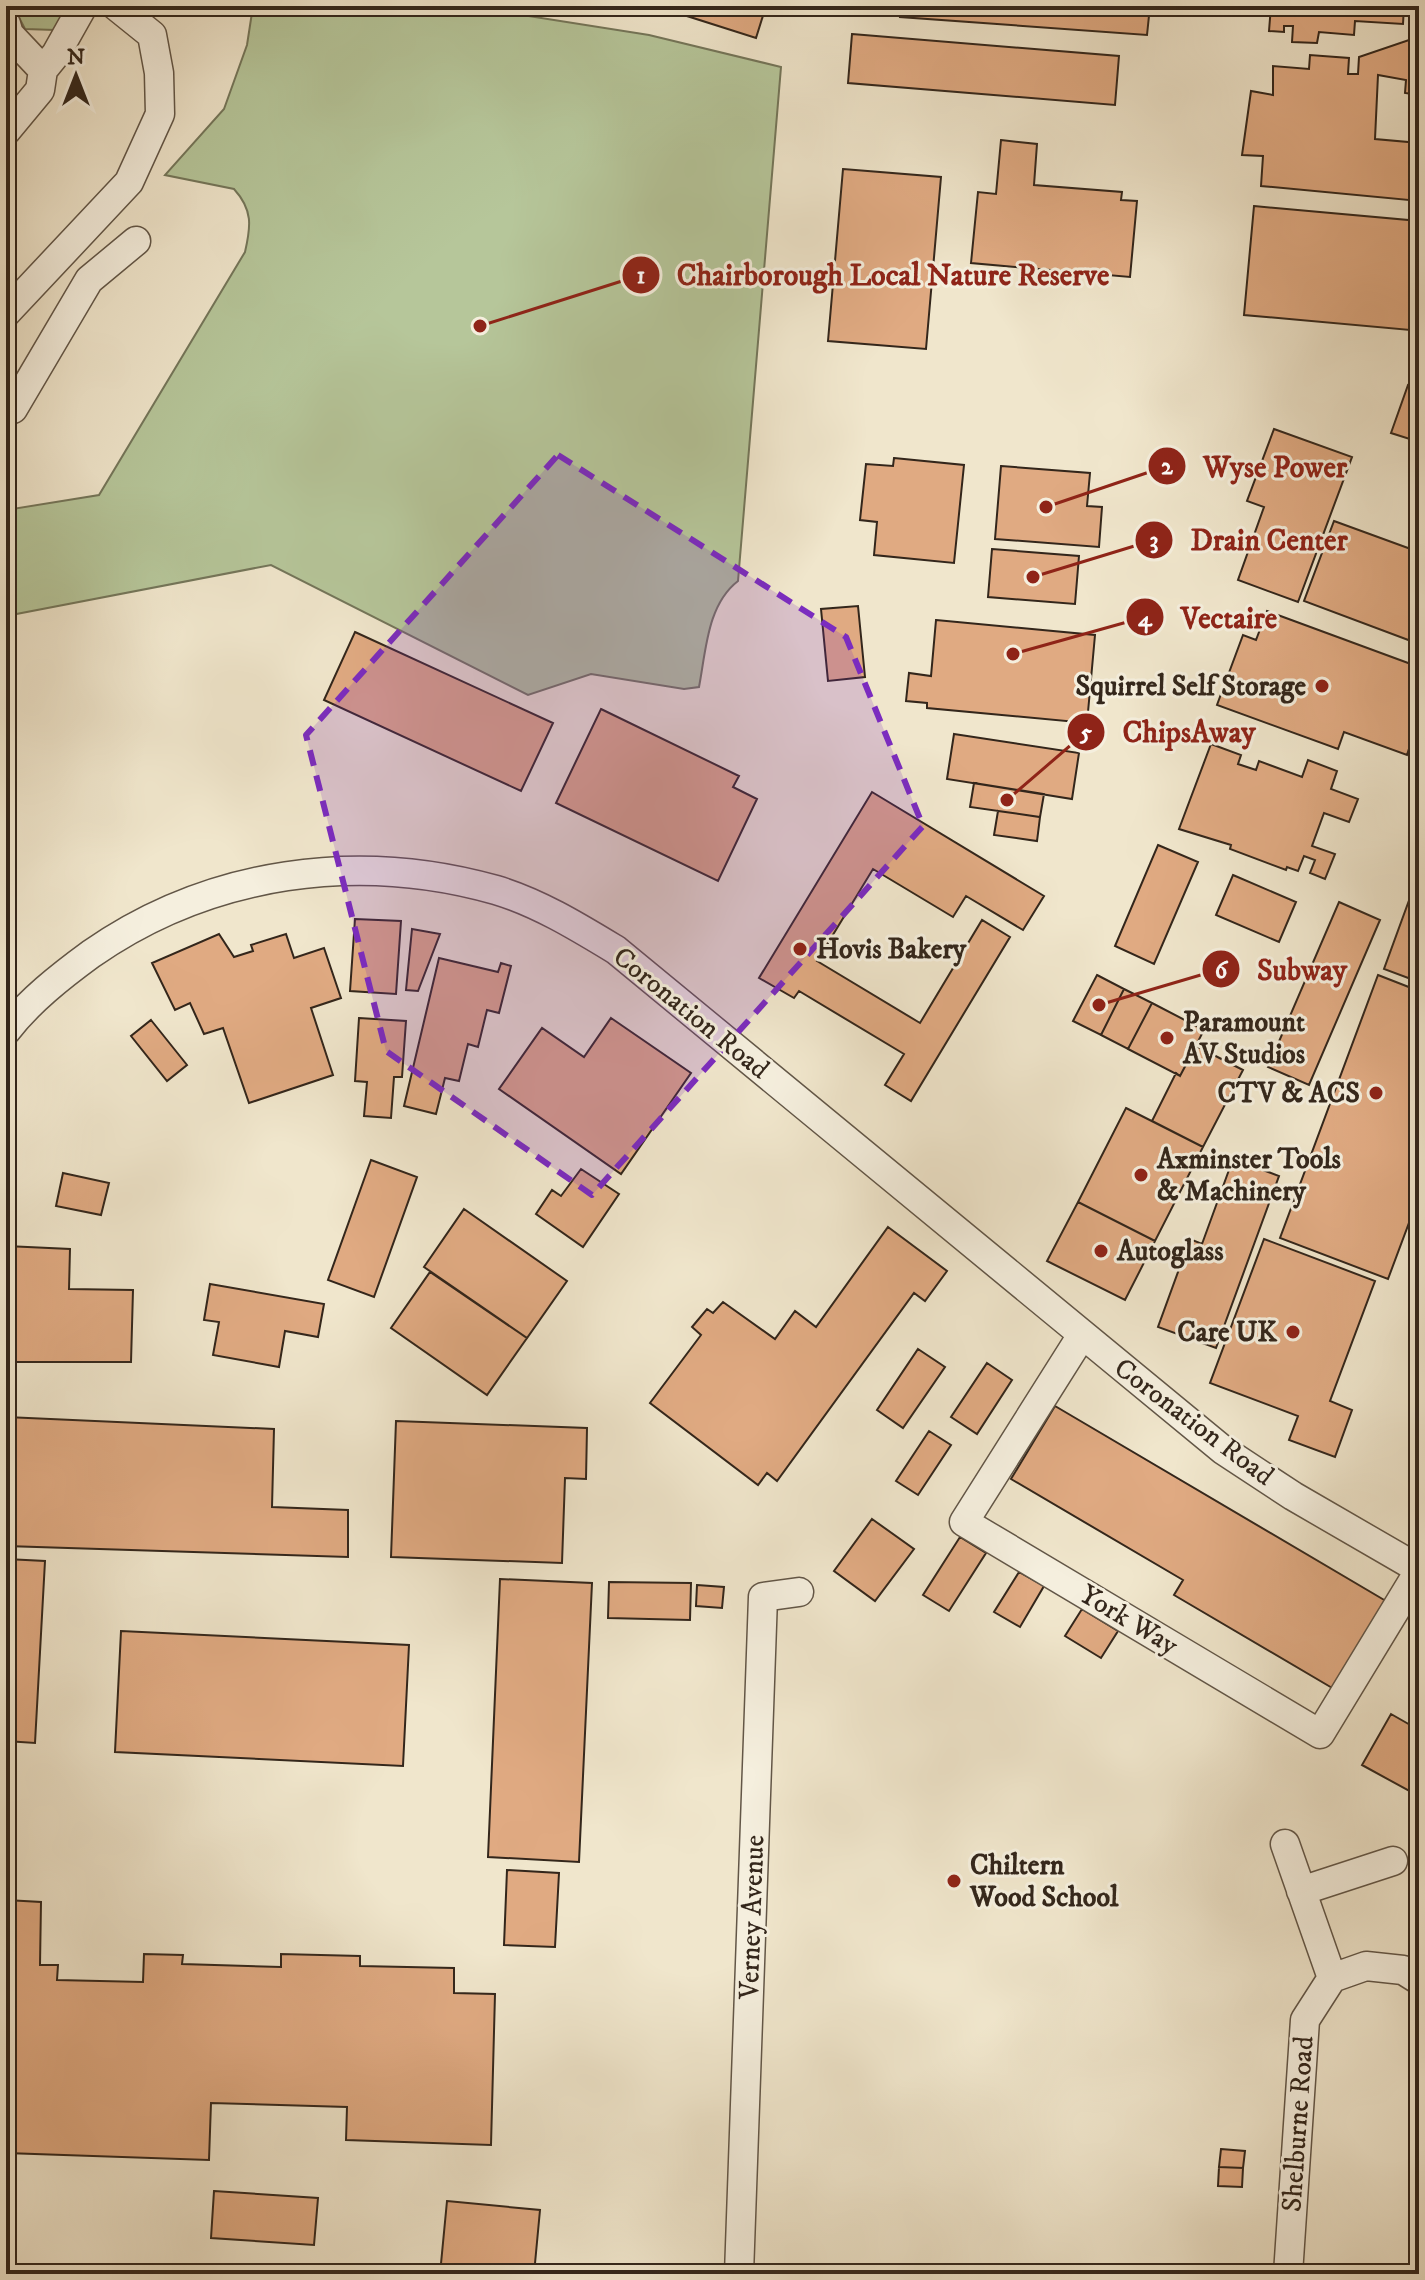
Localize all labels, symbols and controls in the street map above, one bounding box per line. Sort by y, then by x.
north arrow [36,36,116,116]
text: N [67,44,85,71]
callout: Chairborough Local Nature Reserve [621,248,1126,302]
text: Chairborough Local Nature Reserve [677,258,1110,295]
text: 1 [637,261,646,291]
callout: Wyse Power [1147,439,1363,493]
text: Wyse Power [1202,450,1348,487]
text: 2 [1161,452,1174,482]
callout: Drain Center [1134,513,1363,567]
text: Drain Center [1190,523,1348,560]
text: 3 [1150,526,1159,556]
callout: Vectaire [1125,590,1293,644]
text: Vectaire [1180,601,1278,638]
text: 4 [1138,604,1153,634]
place label: Squirrel Self Storage [1076,669,1306,705]
marker: Squirrel Self Storage [1313,677,1331,695]
callout: ChipsAway [1066,705,1271,759]
text: ChipsAway [1122,715,1256,752]
text: 5 [1079,718,1092,748]
place label: Hovis Bakery [816,932,967,967]
street label: Coronation Road [606,939,776,1087]
marker: Hovis Bakery [791,940,809,958]
callout: Subway [1201,942,1363,996]
text: Subway [1257,953,1348,990]
text: 6 [1215,956,1229,986]
place label: Paramount AV Studios [1182,1005,1306,1072]
marker: Paramount AV Studios [1158,1029,1176,1047]
place label: CTV & ACS [1218,1076,1360,1111]
marker: CTV & ACS [1367,1084,1385,1102]
place label: Axminster Tools & Machinery [1156,1142,1342,1209]
marker: Axminster Tools & Machinery [1132,1166,1150,1184]
place label: Autoglass [1116,1234,1224,1269]
marker: Autoglass [1092,1242,1110,1260]
place label: Care UK [1177,1315,1278,1350]
marker: Care UK [1284,1323,1302,1341]
street label: Coronation Road [1107,1351,1281,1493]
street label: York Way [1073,1577,1185,1663]
street label: Verney Avenue [732,1834,772,2001]
place label: Chiltern Wood School [969,1848,1119,1915]
marker: Chiltern Wood School [945,1872,963,1890]
street label: Shelburne Road [1274,2035,1322,2213]

